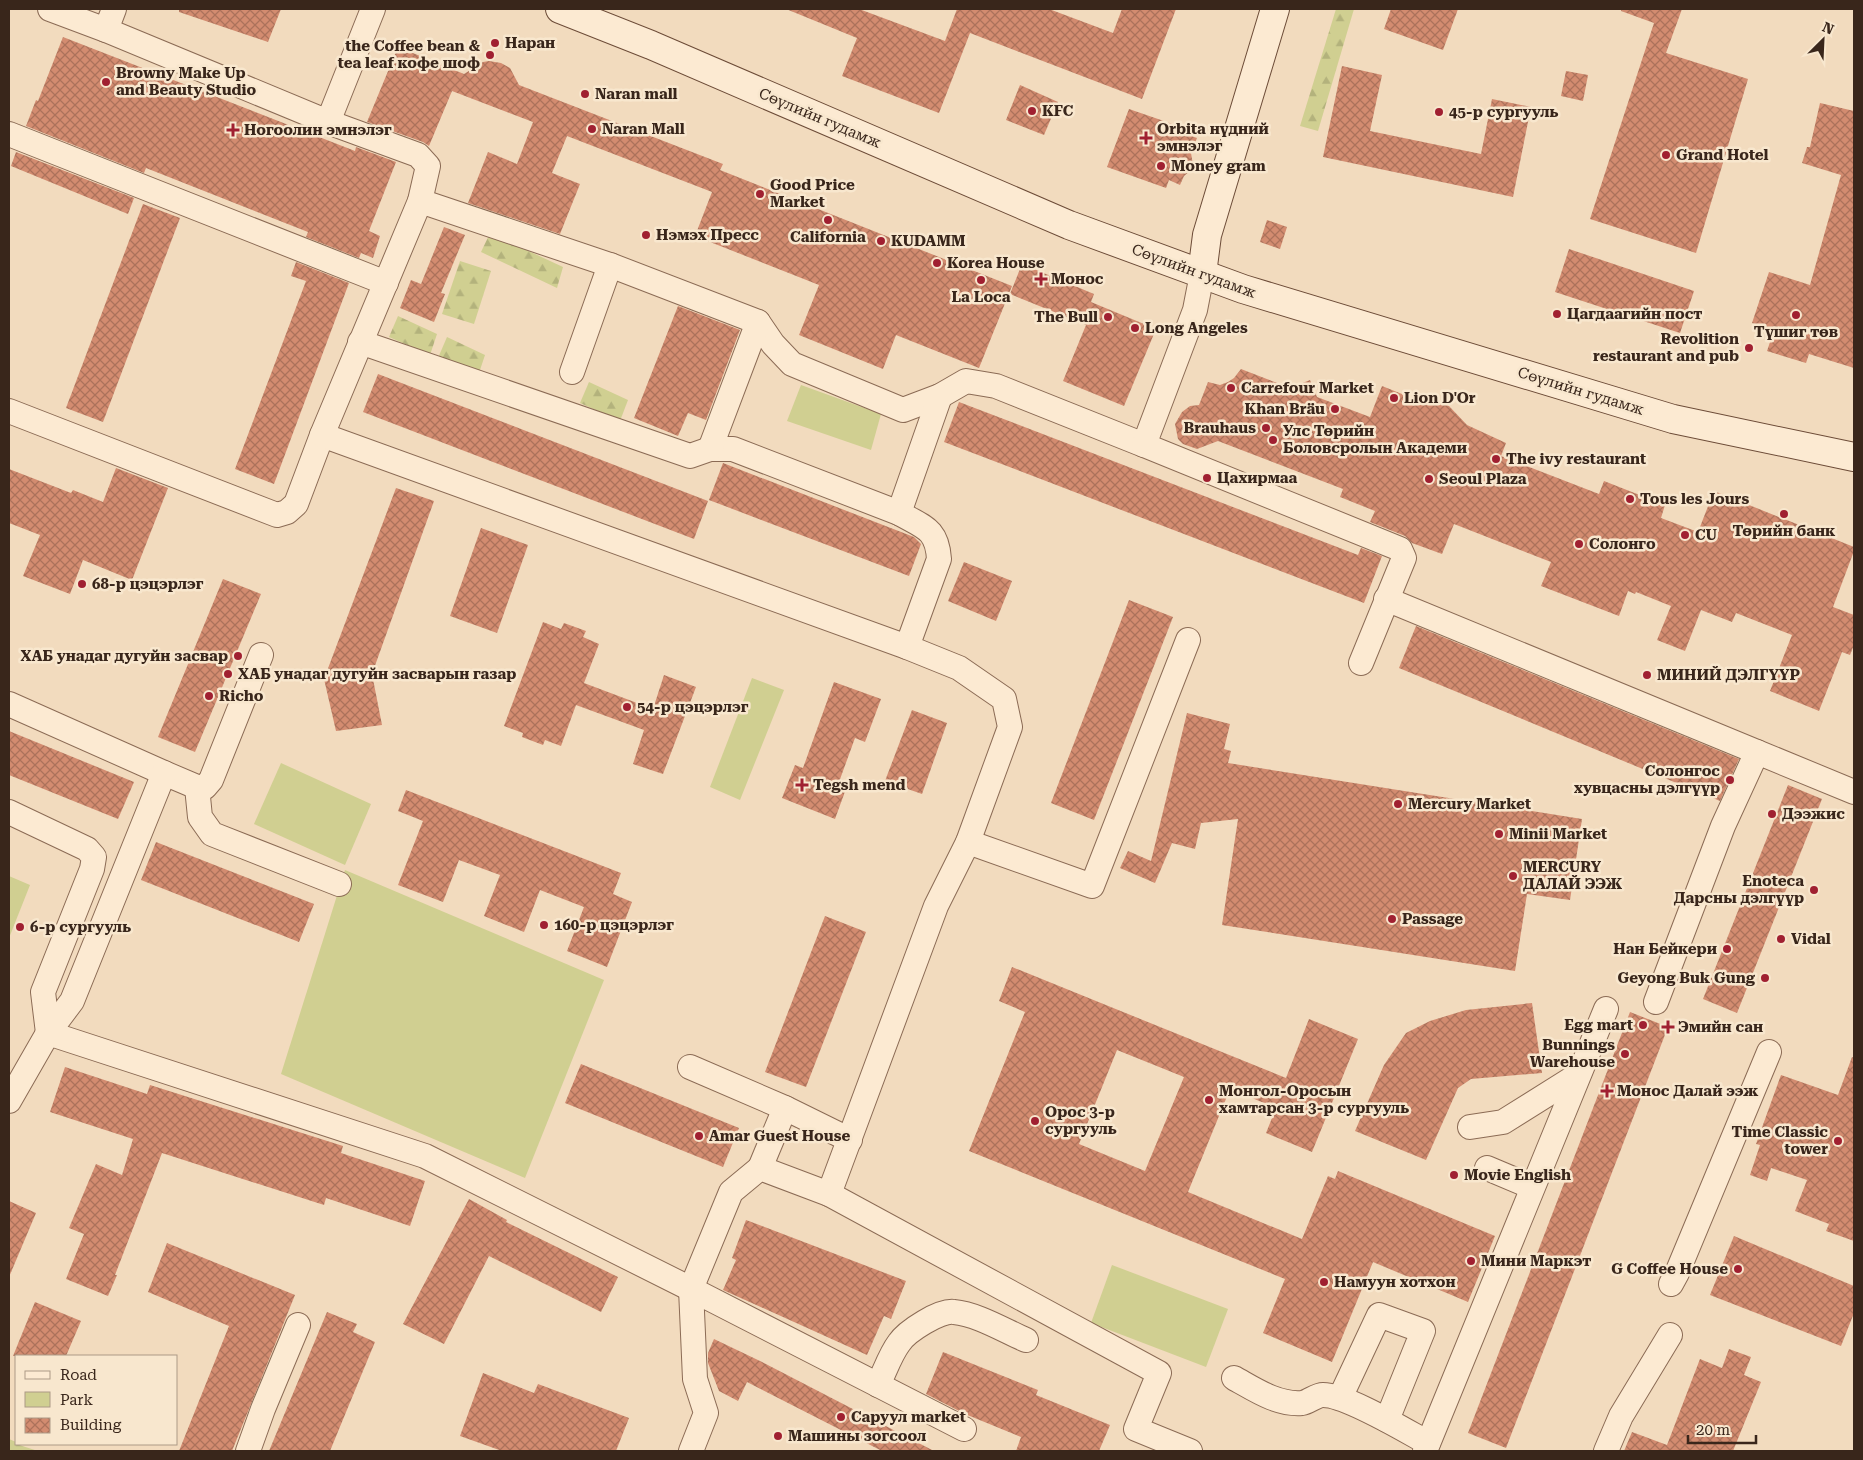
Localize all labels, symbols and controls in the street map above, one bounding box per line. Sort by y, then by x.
north arrow [1798,15,1848,65]
text: N [1820,19,1837,38]
place label: Наран [505,34,555,52]
place label: the Coffee bean & tea leaf кофе шоф [338,37,480,72]
marker: Наран [489,37,501,49]
marker: the Coffee bean & tea leaf кофе шоф [484,49,496,61]
place label: Browny Make Up and Beauty Studio [116,64,257,99]
marker: Browny Make Up and Beauty Studio [100,76,112,88]
street label: Сөүлийн гудамж [756,84,884,152]
place label: Naran mall [595,85,678,103]
marker: Naran mall [579,88,591,100]
place label: KFC [1042,102,1074,120]
place label: 45-р сургууль [1449,103,1559,121]
marker: KFC [1026,105,1038,117]
marker: 45-р сургууль [1433,106,1445,118]
place label: Naran Mall [602,120,685,138]
place label: Orbita нүдний эмнэлэг [1157,120,1269,155]
place label: Ногоолин эмнэлэг [244,121,392,139]
marker: Ногоолин эмнэлэг [226,123,240,137]
marker: Naran Mall [586,123,598,135]
marker: Orbita нүдний эмнэлэг [1139,131,1153,145]
place label: Grand Hotel [1676,146,1769,164]
marker: Grand Hotel [1660,149,1672,161]
place label: Money gram [1171,157,1266,175]
marker: Money gram [1155,160,1167,172]
place label: Good Price Market [770,176,855,211]
marker: Good Price Market [754,188,766,200]
marker: California [822,214,834,226]
place label: Нэмэх Пресс [656,226,759,244]
place label: California [790,228,866,246]
marker: Нэмэх Пресс [640,229,652,241]
place label: KUDAMM [891,232,966,250]
marker: KUDAMM [875,235,887,247]
street label: Сөүлийн гудамж [1129,240,1259,302]
place label: Korea House [947,254,1045,272]
marker: Korea House [931,257,943,269]
place label: Монос [1051,270,1104,288]
marker: Монос [1035,273,1047,285]
marker: La Loca [975,274,987,286]
place label: La Loca [951,288,1011,306]
place label: Цагдаагийн пост [1567,305,1702,323]
place label: The Bull [1034,308,1098,326]
marker: Цагдаагийн пост [1551,308,1563,320]
marker: Түшиг төв [1790,309,1802,321]
marker: The Bull [1102,311,1114,323]
place label: Long Angeles [1145,319,1248,337]
marker: Long Angeles [1129,322,1141,334]
place label: Түшиг төв [1754,323,1838,341]
place label: Revolition restaurant and pub [1593,330,1739,365]
marker: Revolition restaurant and pub [1743,342,1755,354]
street label: Сөүлийн гудамж [1516,363,1647,419]
place label: Carrefour Market [1241,379,1374,397]
marker: Carrefour Market [1225,382,1237,394]
place label: Lion D'Or [1404,389,1476,407]
marker: Lion D'Or [1388,392,1400,404]
place label: Khan Bräu [1245,400,1325,418]
marker: Khan Bräu [1329,403,1341,415]
place label: Brauhaus [1184,419,1256,437]
marker: Brauhaus [1260,422,1272,434]
place label: Улс Төрийн Боловсролын Академи [1283,422,1467,457]
marker: Улс Төрийн Боловсролын Академи [1267,434,1279,446]
place label: The ivy restaurant [1506,450,1646,468]
marker: The ivy restaurant [1490,453,1502,465]
place label: Цахирмаа [1217,469,1298,487]
place label: Seoul Plaza [1439,470,1527,488]
marker: Цахирмаа [1201,472,1213,484]
marker: Seoul Plaza [1423,473,1435,485]
place label: Tous les Jours [1640,490,1749,508]
marker: Tous les Jours [1624,493,1636,505]
marker: Төрийн банк [1778,508,1790,520]
place label: Төрийн банк [1733,522,1836,540]
place label: CU [1695,526,1718,544]
marker: CU [1679,529,1691,541]
place label: Солонго [1589,535,1656,553]
marker: Солонго [1573,538,1585,550]
place label: 68-р цэцэрлэг [92,575,204,593]
marker: 68-р цэцэрлэг [76,578,88,590]
place label: ХАБ унадаг дугуйн засвар [20,647,228,665]
marker: ХАБ унадаг дугуйн засвар [232,650,244,662]
place label: ХАБ унадаг дугуйн засварын газар [238,665,516,683]
place label: МИНИЙ ДЭЛГҮҮР [1657,666,1801,684]
marker: ХАБ унадаг дугуйн засварын газар [222,668,234,680]
marker: МИНИЙ ДЭЛГҮҮР [1641,669,1653,681]
place label: Richo [219,687,264,705]
marker: Richo [203,690,215,702]
place label: 54-р цэцэрлэг [637,698,749,716]
marker: 54-р цэцэрлэг [621,701,633,713]
place label: Солонгос хувцасны дэлгүүр [1574,762,1720,797]
marker: Солонгос хувцасны дэлгүүр [1724,774,1736,786]
place label: Tegsh mend [813,776,906,794]
marker: Tegsh mend [795,778,809,792]
place label: Mercury Market [1408,795,1531,813]
marker: Mercury Market [1392,798,1404,810]
place label: Дээжис [1782,805,1845,823]
marker: Дээжис [1766,808,1778,820]
place label: Minii Market [1509,825,1607,843]
marker: Minii Market [1493,828,1505,840]
place label: MERCURY ДАЛАЙ ЭЭЖ [1523,858,1622,893]
marker: MERCURY ДАЛАЙ ЭЭЖ [1507,870,1519,882]
place label: Enoteca Дарсны дэлгүүр [1674,872,1804,907]
marker: Enoteca Дарсны дэлгүүр [1808,884,1820,896]
place label: Passage [1402,910,1463,928]
marker: Passage [1386,913,1398,925]
place label: 160-р цэцэрлэг [554,916,674,934]
place label: 6-р сургууль [30,918,131,936]
marker: 160-р цэцэрлэг [538,919,550,931]
marker: 6-р сургууль [14,921,26,933]
place label: Vidal [1791,930,1831,948]
marker: Vidal [1775,933,1787,945]
place label: Нан Бейкери [1613,940,1717,958]
marker: Нан Бейкери [1721,943,1733,955]
place label: Geyong Buk Gung [1617,969,1756,987]
marker: Geyong Buk Gung [1759,972,1771,984]
place label: Egg mart [1564,1016,1633,1034]
place label: Эмийн сан [1678,1018,1763,1036]
marker: Egg mart [1637,1019,1649,1031]
marker: Эмийн сан [1662,1021,1674,1033]
place label: Bunnings Warehouse [1530,1036,1615,1071]
marker: Bunnings Warehouse [1619,1048,1631,1060]
place label: Монгол-Оросын хамтарсан 3-р сургууль [1219,1082,1409,1117]
place label: Монос Далай ээж [1617,1082,1759,1100]
marker: Монос Далай ээж [1601,1085,1613,1097]
marker: Монгол-Оросын хамтарсан 3-р сургууль [1203,1094,1215,1106]
place label: Орос 3-р сургууль [1045,1103,1117,1138]
marker: Орос 3-р сургууль [1029,1115,1041,1127]
place label: Time Classic tower [1732,1123,1828,1158]
place label: Amar Guest House [709,1127,850,1145]
marker: Amar Guest House [693,1130,705,1142]
marker: Time Classic tower [1832,1135,1844,1147]
place label: Movie English [1464,1166,1571,1184]
marker: Movie English [1448,1169,1460,1181]
place label: Мини Маркэт [1481,1252,1591,1270]
marker: Мини Маркэт [1465,1255,1477,1267]
place label: G Coffee House [1611,1260,1728,1278]
marker: G Coffee House [1732,1263,1744,1275]
place label: Намуун хотхон [1334,1273,1456,1291]
marker: Намуун хотхон [1318,1276,1330,1288]
legend [15,1355,178,1445]
text: Road [60,1366,97,1384]
text: Park [60,1391,94,1409]
place label: Саруул market [851,1408,966,1426]
marker: Саруул market [835,1411,847,1423]
scale bar [1688,1412,1756,1444]
text: Building [60,1416,122,1434]
text: 20 m [1696,1421,1731,1439]
place label: Машины зогсоол [788,1427,926,1445]
marker: Машины зогсоол [772,1430,784,1442]

